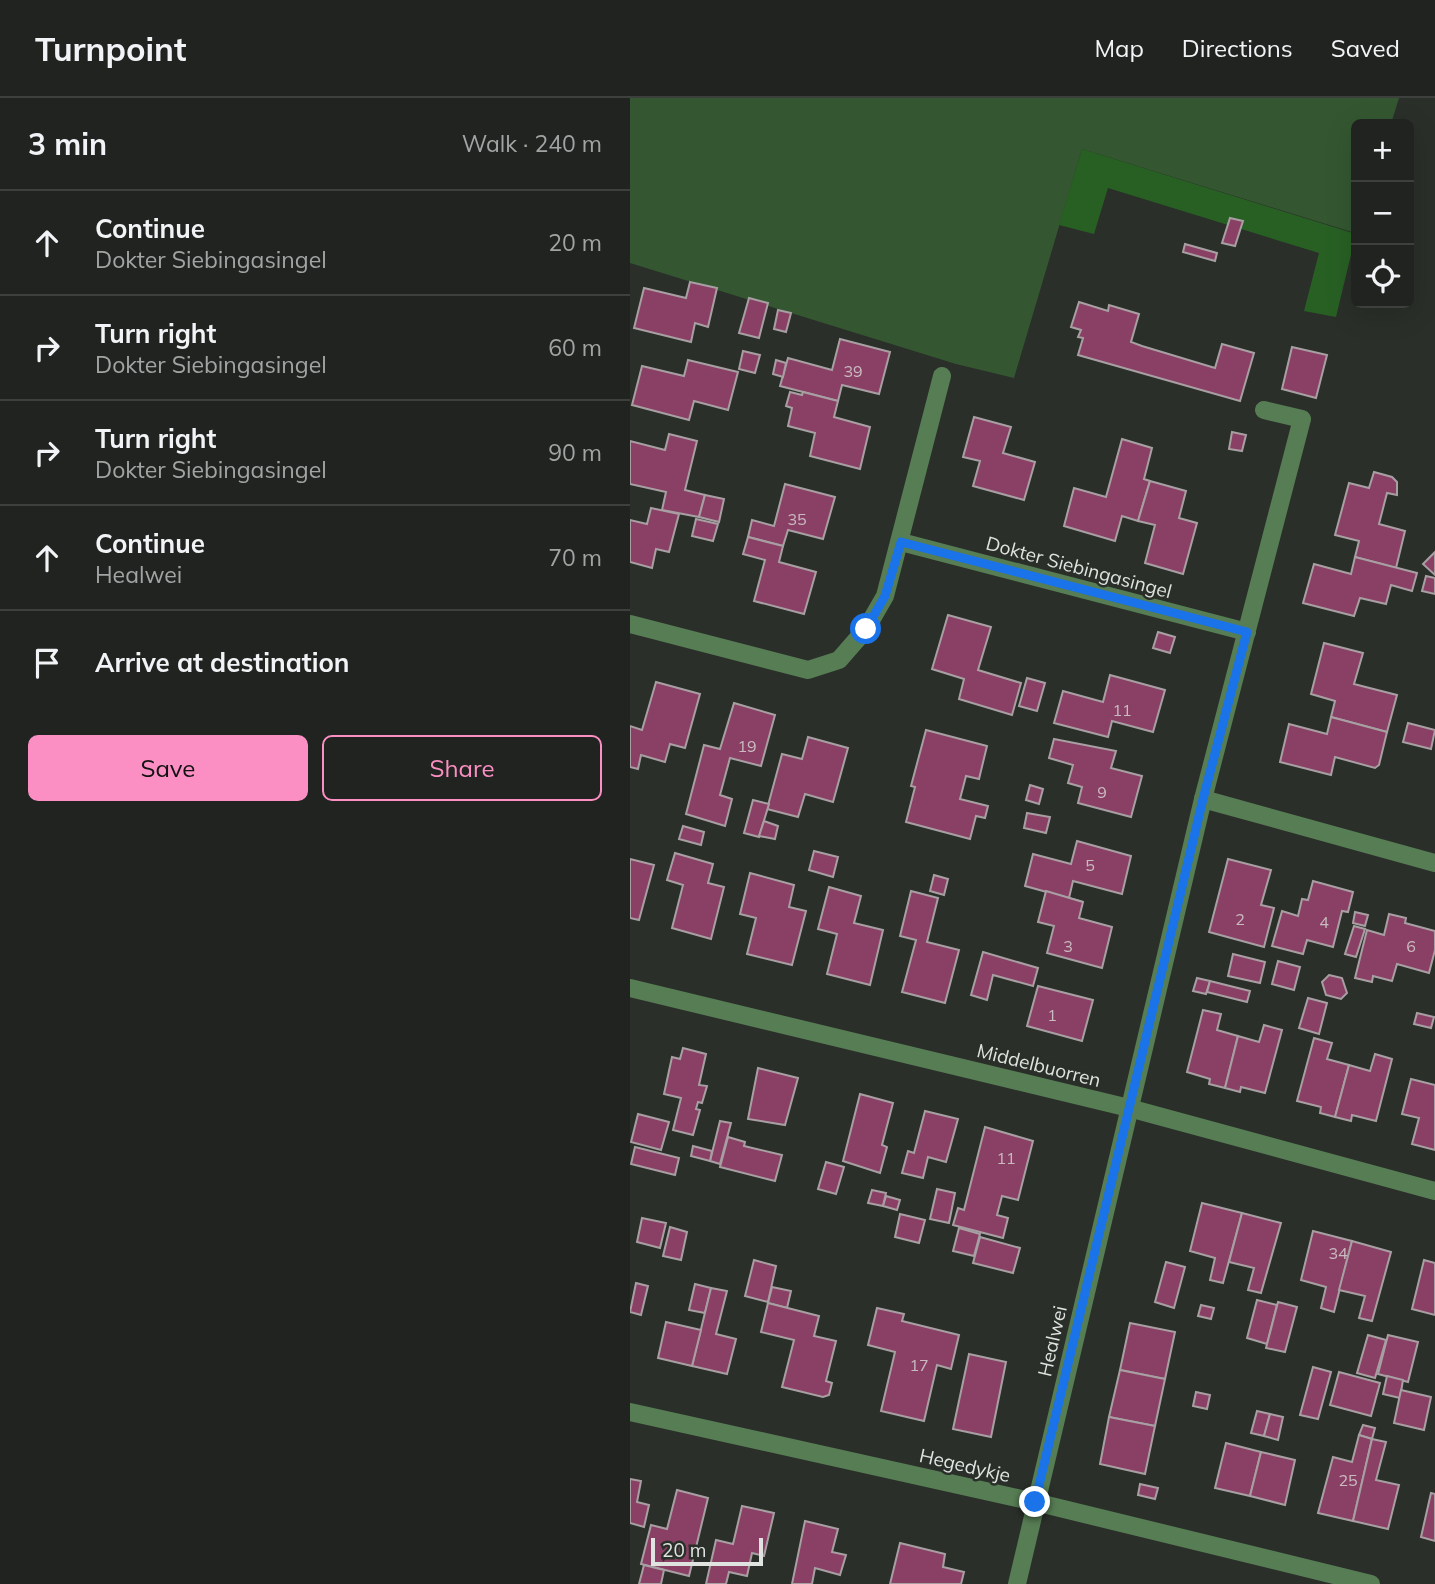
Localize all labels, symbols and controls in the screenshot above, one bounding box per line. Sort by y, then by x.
text: Turnpoint [35,28,187,69]
text: Map [1094,33,1144,63]
text: Directions [1182,33,1293,63]
text: Saved [1331,33,1400,63]
map controls [1351,119,1414,308]
button: + [1351,119,1414,182]
text: 3 min [28,125,107,163]
text: Walk · 240 m [462,129,602,158]
button: − [1351,182,1414,245]
text: Continue [95,212,205,245]
icon: ahead [28,224,66,262]
text: 20 m [548,228,602,257]
text: Dokter Siebingasingel [95,245,327,274]
button: locate [1351,245,1414,308]
text: Turn right [95,317,216,350]
icon: right [28,329,66,367]
text: 60 m [548,333,602,362]
text: Dokter Siebingasingel [95,350,327,379]
house number: 39 [843,361,863,381]
text: Turn right [95,422,216,455]
icon: right [28,434,66,472]
text: 90 m [548,438,602,467]
text: Dokter Siebingasingel [95,455,327,484]
house number: 35 [787,509,807,529]
text: Continue [95,527,205,560]
street label: Dokter Siebingasingel [983,531,1175,603]
icon: ahead [28,539,66,577]
text: 70 m [548,543,602,572]
text: Healwei [95,560,182,589]
route start [850,613,881,644]
icon: arrive [28,644,66,682]
text: Arrive at destination [95,646,350,679]
house number: 11 [1112,700,1132,720]
button: Save [28,735,308,801]
button: Share [322,735,602,801]
house number: 19 [737,736,757,756]
house number: 9 [1097,782,1107,802]
house number: 5 [1085,855,1095,875]
house number: 2 [1235,909,1245,929]
house number: 4 [1319,912,1329,932]
house number: 3 [1063,936,1073,956]
house number: 6 [1406,936,1416,956]
house number: 1 [1047,1005,1057,1025]
street label: Middelbuorren [975,1038,1103,1092]
house number: 11 [996,1148,1016,1168]
house number: 34 [1328,1243,1348,1263]
street label: Healwei [1032,1303,1072,1379]
house number: 17 [909,1355,929,1375]
street label: Hegedykje [917,1443,1013,1487]
house number: 25 [1338,1470,1358,1490]
route end [1019,1486,1050,1517]
scale bar [651,1535,763,1567]
text: 20 m [662,1538,706,1562]

